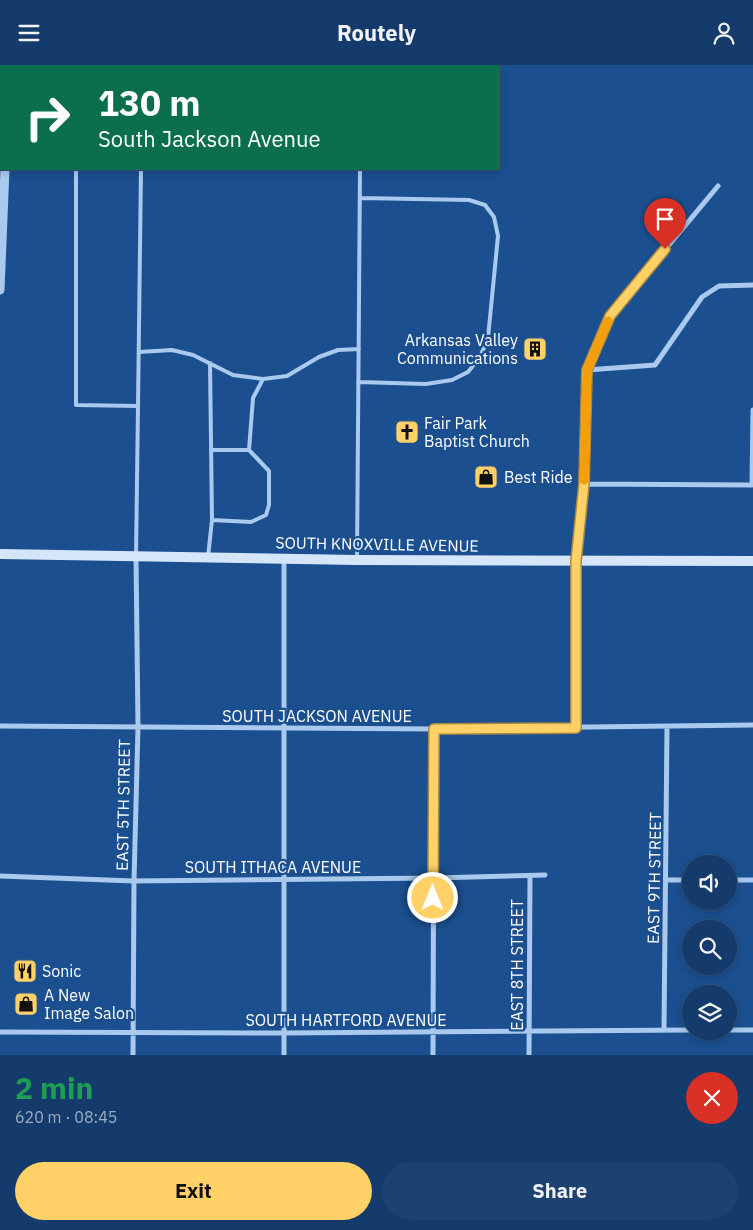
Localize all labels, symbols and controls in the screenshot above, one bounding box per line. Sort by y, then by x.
text: Routely [337,18,416,47]
icon: menu [15,19,43,47]
icon: person [710,19,738,47]
text: 130 m [98,80,201,126]
icon: right [15,85,80,150]
text: South Jackson Avenue [98,124,321,153]
pin [644,198,686,249]
icon: arrive [651,205,679,233]
place label: Arkansas Valley Communications [397,330,518,368]
building icon: Arkansas Valley Communications [522,336,548,362]
place label: Fair Park Baptist Church [424,413,530,451]
church icon: Fair Park Baptist Church [394,419,420,445]
shop icon: Best Ride [473,464,499,490]
place label: Best Ride [504,467,573,487]
street label: SOUTH KNOXVILLE AVENUE [275,532,479,556]
street label: SOUTH JACKSON AVENUE [222,706,412,726]
street label: EAST 5TH STREET [112,739,134,871]
street label: EAST 9TH STREET [643,812,665,944]
map controls [682,855,737,1040]
button: sound [682,855,737,910]
street label: SOUTH ITHACA AVENUE [185,857,361,877]
position arrow [406,871,458,923]
street label: EAST 8TH STREET [507,899,527,1031]
button: search [682,920,737,975]
restaurant icon: Sonic [12,958,38,984]
place label: Sonic [42,961,81,981]
place label: A New Image Salon [44,985,134,1023]
button: layers [682,985,737,1040]
shop icon: A New Image Salon [13,991,39,1017]
street label: SOUTH HARTFORD AVENUE [245,1010,447,1030]
text: 2 min [15,1068,93,1107]
button: close [686,1072,738,1124]
text: 620 m · 08:45 [15,1107,117,1127]
button: Exit [15,1162,372,1220]
button: Share [382,1162,738,1220]

